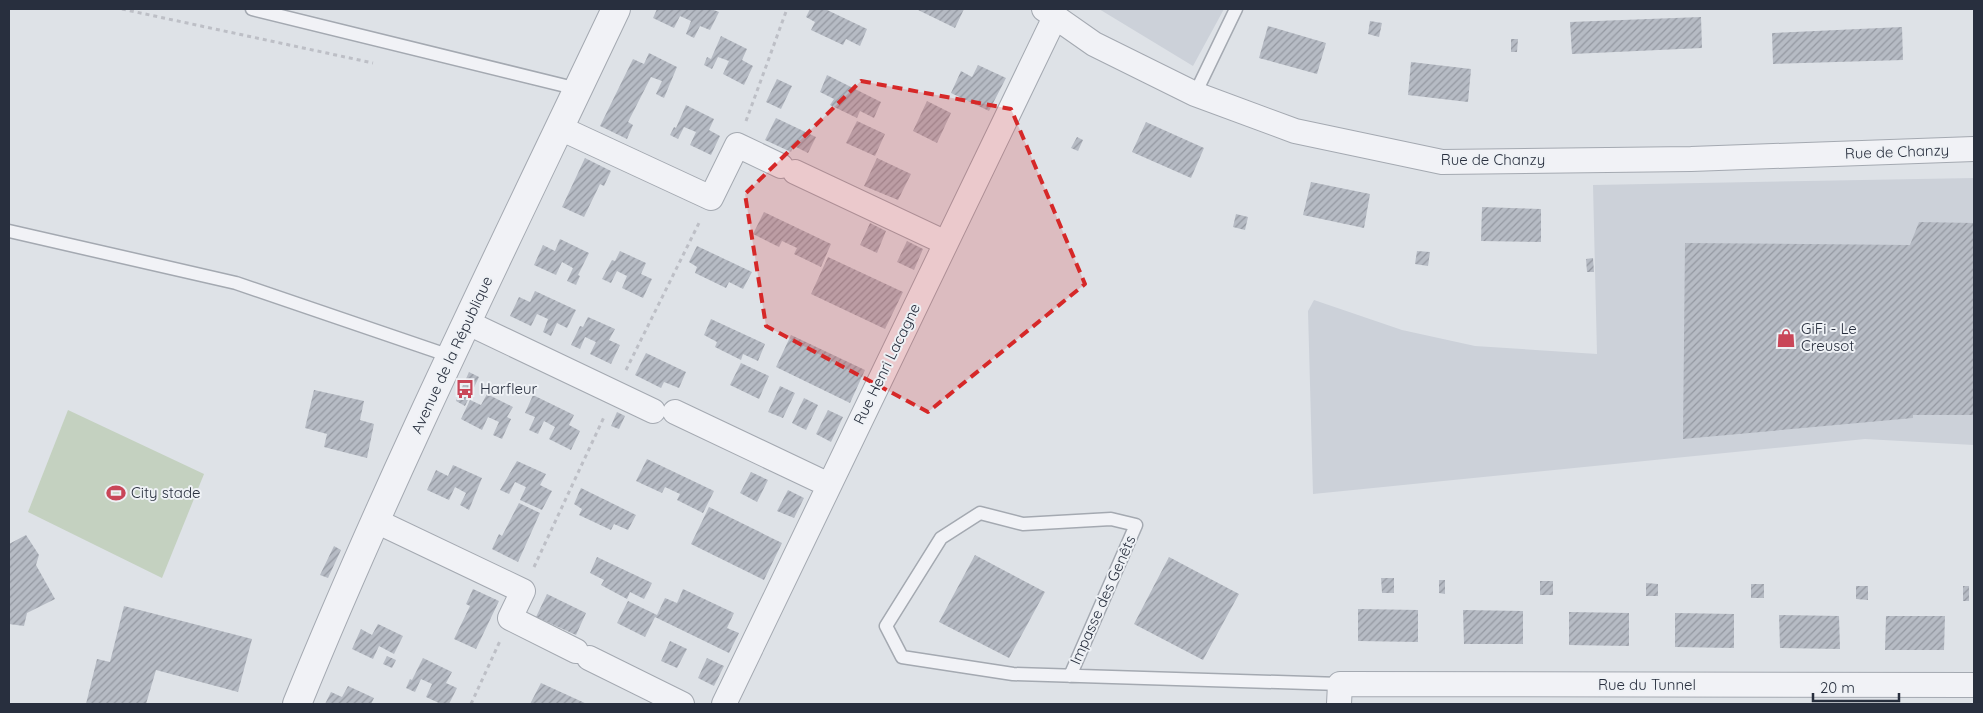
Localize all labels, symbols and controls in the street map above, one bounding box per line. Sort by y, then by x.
street label: Rue de Chanzy [1844,140,1950,163]
street label: Rue de Chanzy [1441,150,1545,169]
street label: Avenue de la République [407,273,496,437]
street label: Rue Henri Lacagne [849,300,924,427]
place label: GiFi - Le Creusot [1801,319,1857,355]
shop icon: GiFi - Le Creusot [1775,327,1797,349]
bus stop icon: Harfleur [454,378,476,400]
place label: Harfleur [480,379,538,398]
sports icon: City stade [105,482,127,504]
place label: City stade [131,483,200,502]
street label: Impasse des Genêts [1066,532,1140,667]
scale bar [1813,670,1899,702]
street label: Rue du Tunnel [1598,675,1696,694]
text: 20 m [1820,678,1855,697]

